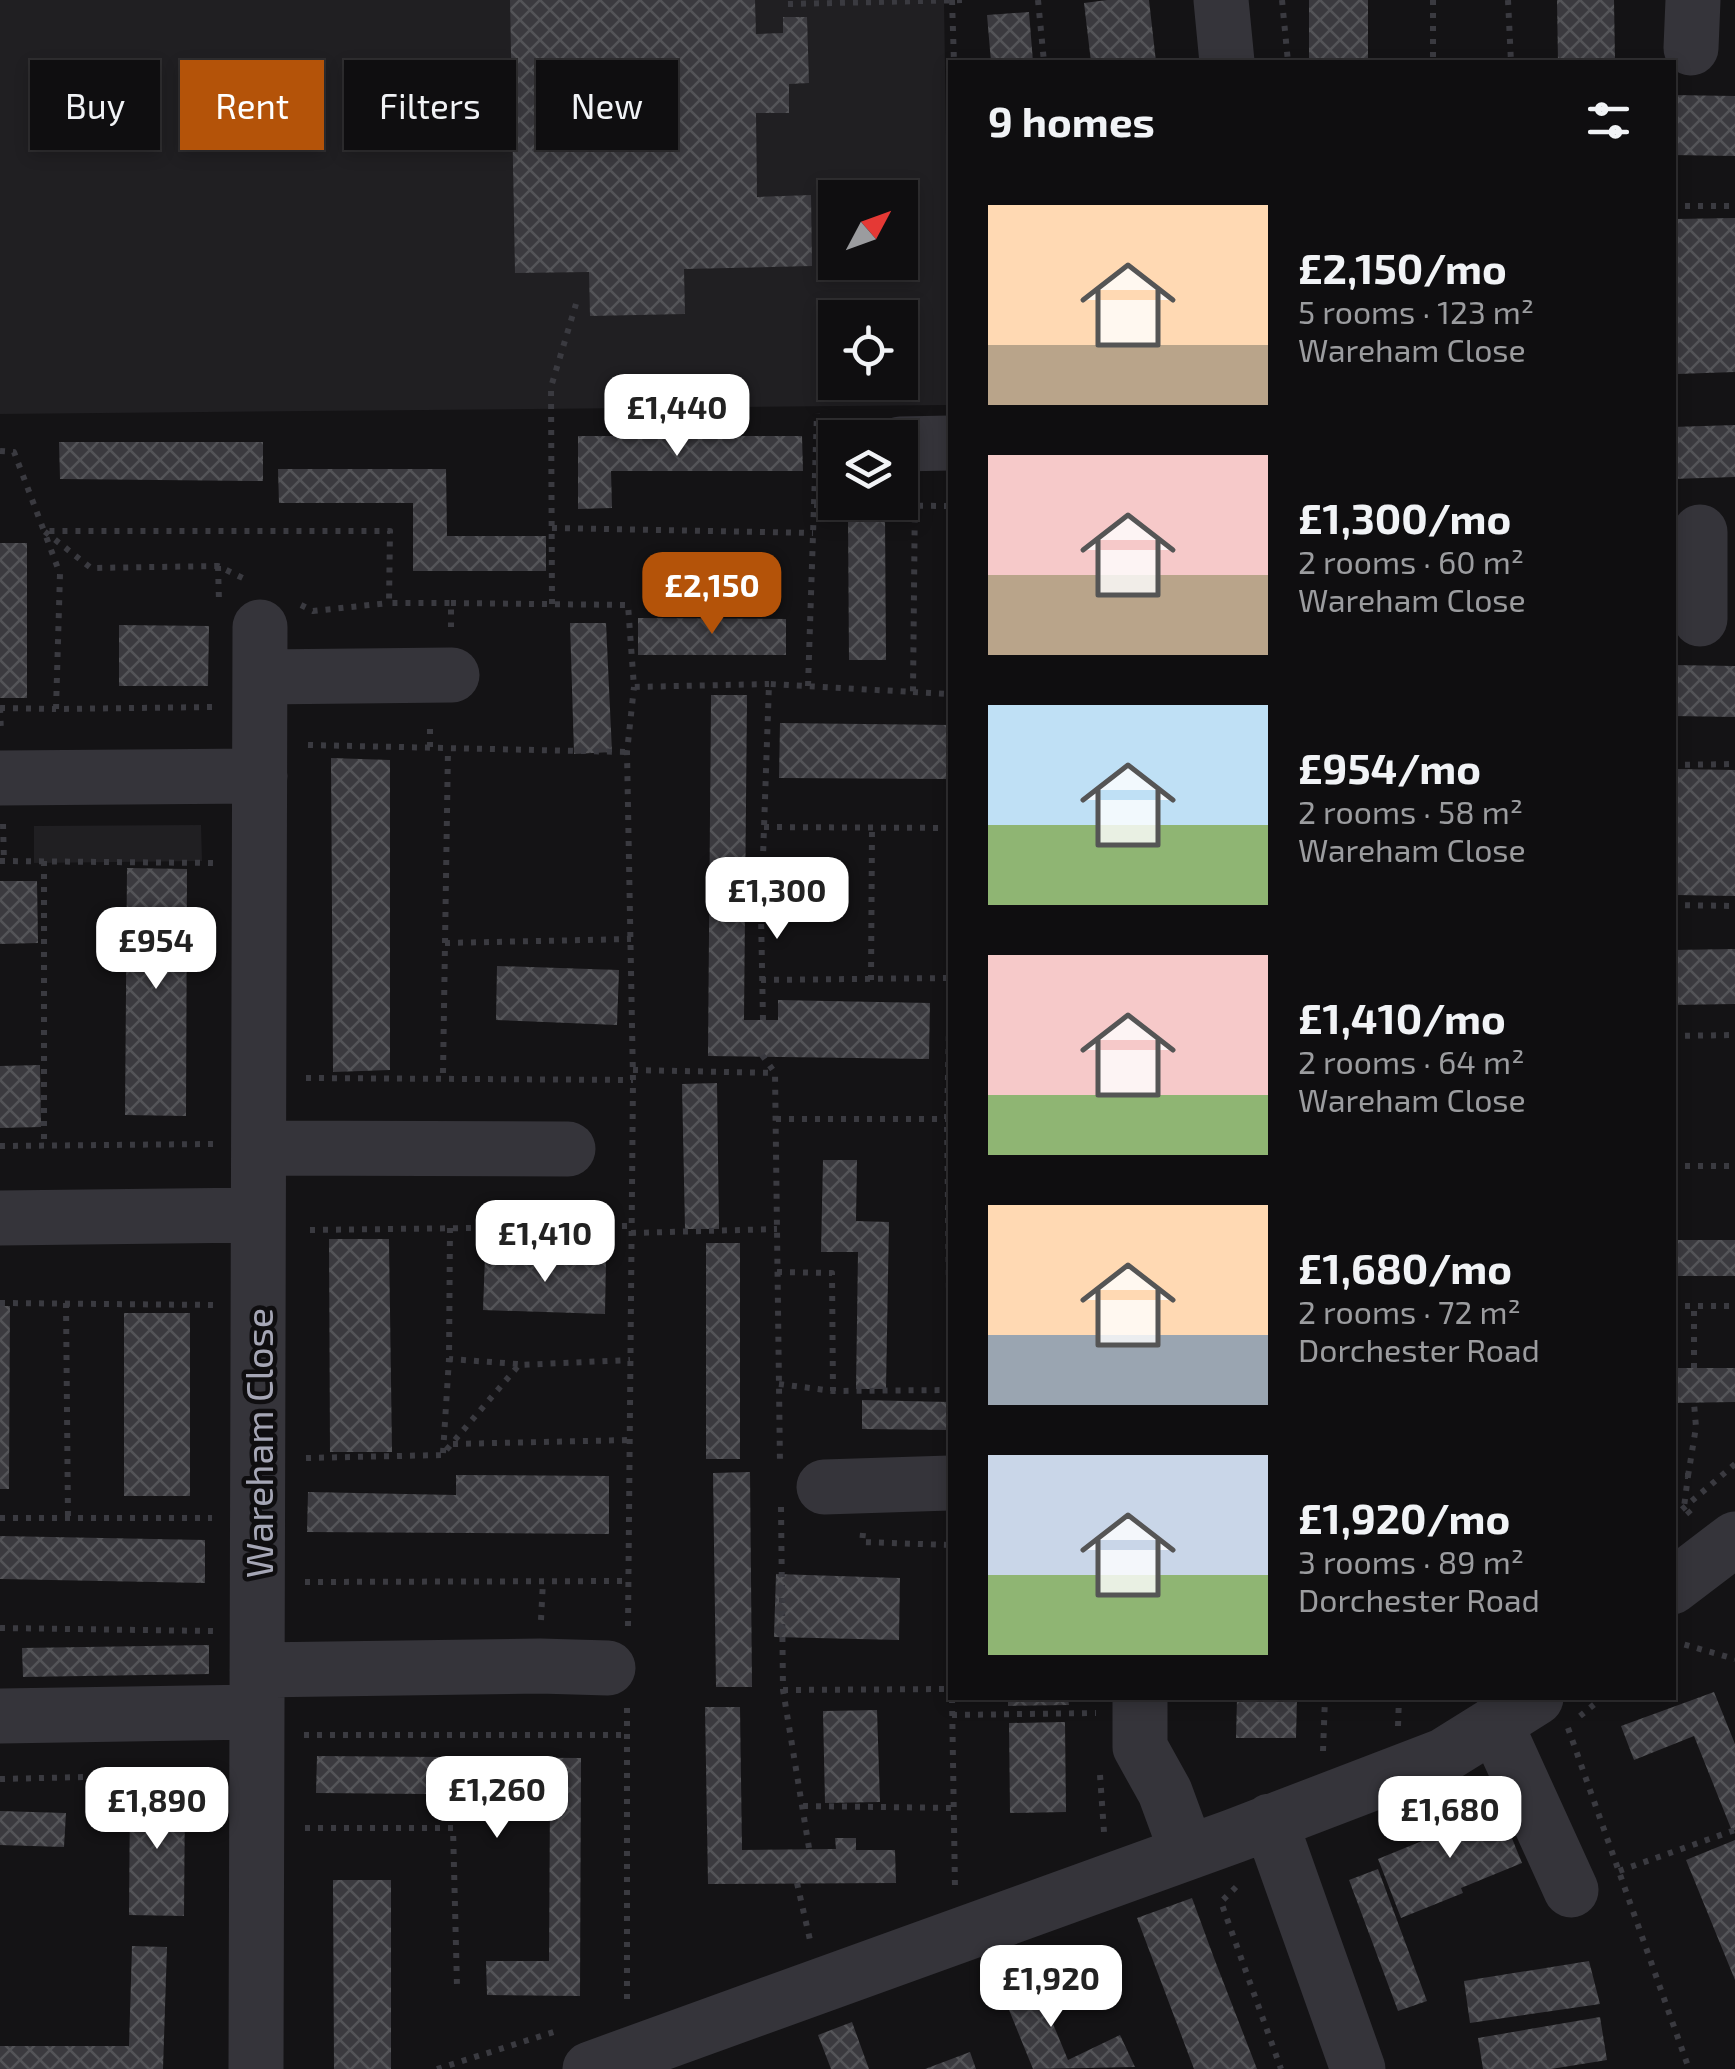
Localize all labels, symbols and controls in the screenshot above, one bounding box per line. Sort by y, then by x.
chip: Buy [30,60,160,150]
chip: Rent [180,60,324,150]
chip: Filters [344,60,516,150]
chip: New [536,60,678,150]
icon: filters [1581,93,1636,148]
text: 9 homes [988,95,1155,145]
north arrow [818,180,918,280]
map controls [818,180,918,520]
text: £2,150/mo [1298,242,1507,292]
icon: home [1068,245,1188,365]
text: 5 rooms · 123 m² [1298,292,1534,330]
button: locate [818,300,918,400]
text: Wareham Close [1298,330,1526,368]
pin: £1,440 [596,374,758,459]
text: £1,440 [626,387,728,425]
button: layers [818,420,918,520]
text: £1,300/mo [1298,492,1511,542]
icon: home [1068,495,1188,615]
text: 2 rooms · 60 m² [1298,542,1524,580]
pin: £2,150 [631,552,793,637]
text: £2,150 [664,565,760,603]
text: Wareham Close [1298,580,1526,618]
text: £954/mo [1298,742,1481,792]
icon: home [1068,745,1188,865]
text: 2 rooms · 58 m² [1298,792,1523,830]
text: Wareham Close [1298,830,1526,868]
pin: £1,300 [696,857,858,942]
text: £1,300 [728,870,826,908]
pin: £954 [97,907,215,992]
text: £954 [118,920,194,958]
text: £1,410/mo [1298,992,1506,1042]
icon: home [1068,995,1188,1115]
text: 2 rooms · 64 m² [1298,1042,1524,1080]
text: Wareham Close [1298,1080,1526,1118]
pin: £1,410 [464,1200,626,1285]
text: £1,410 [498,1213,592,1251]
text: £1,680/mo [1298,1242,1512,1292]
icon: home [1068,1245,1188,1365]
text: 2 rooms · 72 m² [1298,1292,1521,1330]
street label: Wareham Close [235,1308,281,1578]
text: Dorchester Road [1298,1330,1540,1368]
text: £1,920/mo [1298,1492,1510,1542]
icon: home [1068,1495,1188,1615]
text: 3 rooms · 89 m² [1298,1542,1524,1580]
text: Dorchester Road [1298,1580,1540,1618]
pin: £1,260 [416,1756,578,1841]
pin: £1,890 [76,1767,238,1852]
text: £1,260 [448,1769,546,1807]
pin: £1,680 [1369,1776,1531,1861]
text: £1,890 [107,1780,207,1818]
text: £1,680 [1400,1789,1500,1827]
pin: £1,920 [970,1945,1132,2030]
text: £1,920 [1002,1958,1100,1996]

